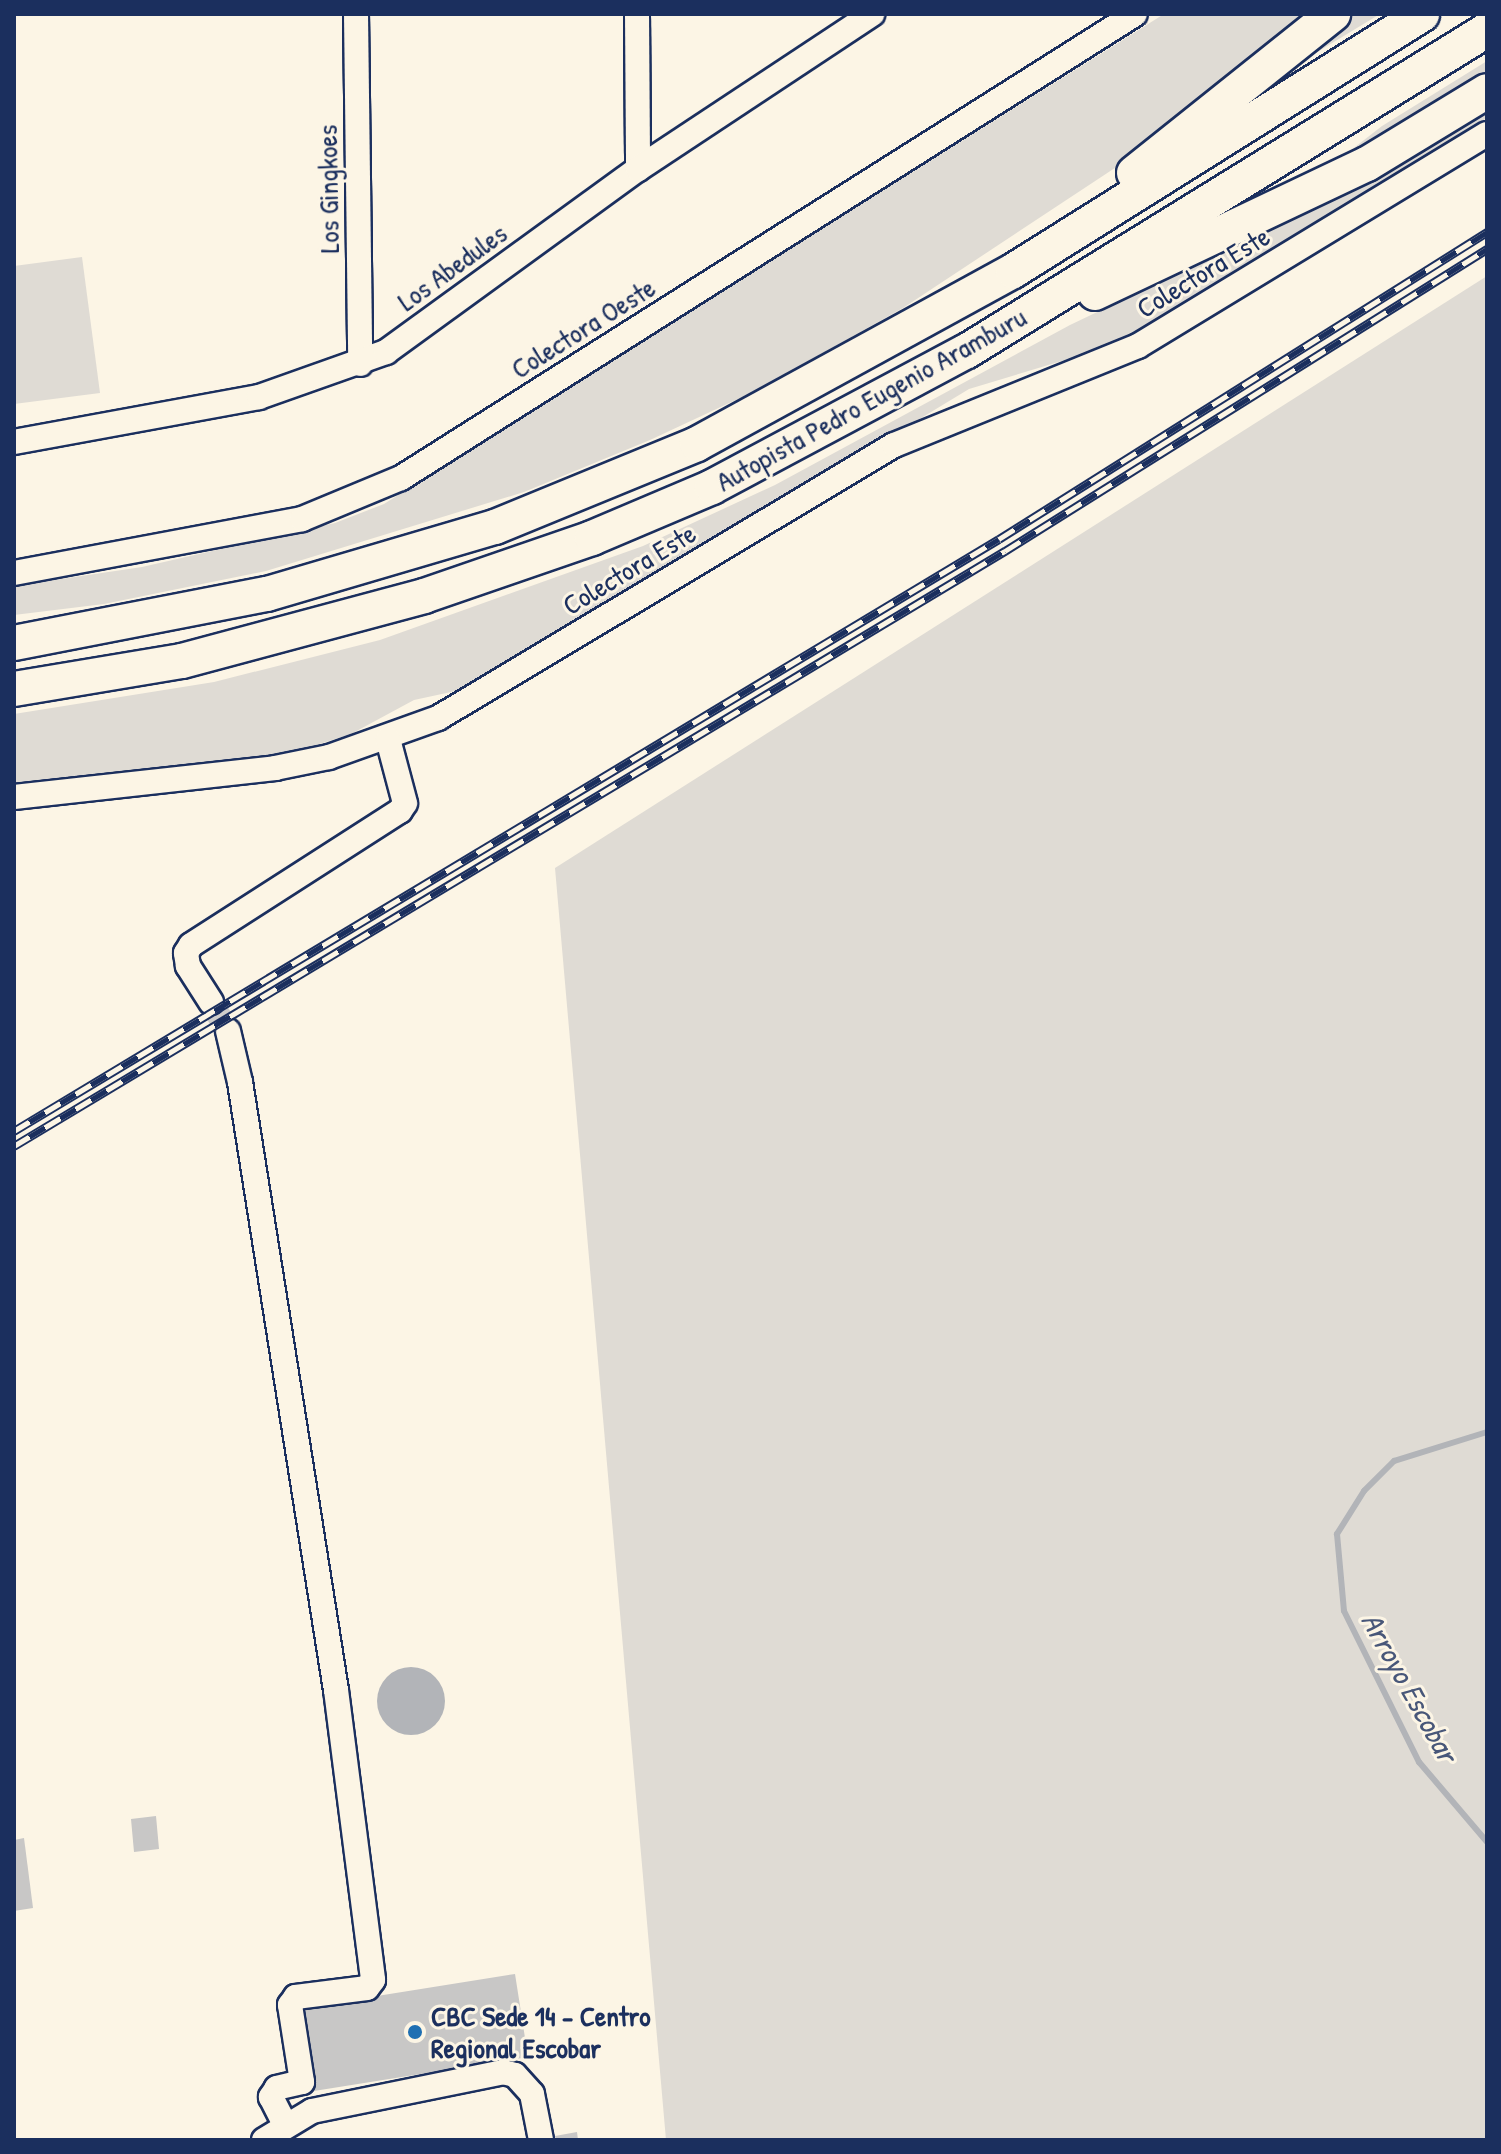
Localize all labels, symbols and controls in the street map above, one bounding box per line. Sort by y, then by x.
street label: Los Gingkoes [310,124,346,254]
street label: Los Abedules [391,216,513,318]
street label: Colectora Este [1130,219,1276,325]
street label: Colectora Oeste [505,270,661,386]
street label: Autopista Pedro Eugenio Aramburu [710,300,1032,498]
street label: Colectora Este [556,516,702,622]
water label: Arroyo Escobar [1354,1606,1466,1768]
place label: CBC Sede 14 - Centro Regional Escobar [431,1999,651,2065]
marker: CBC Sede 14 - Centro Regional Escobar [406,2023,424,2041]

